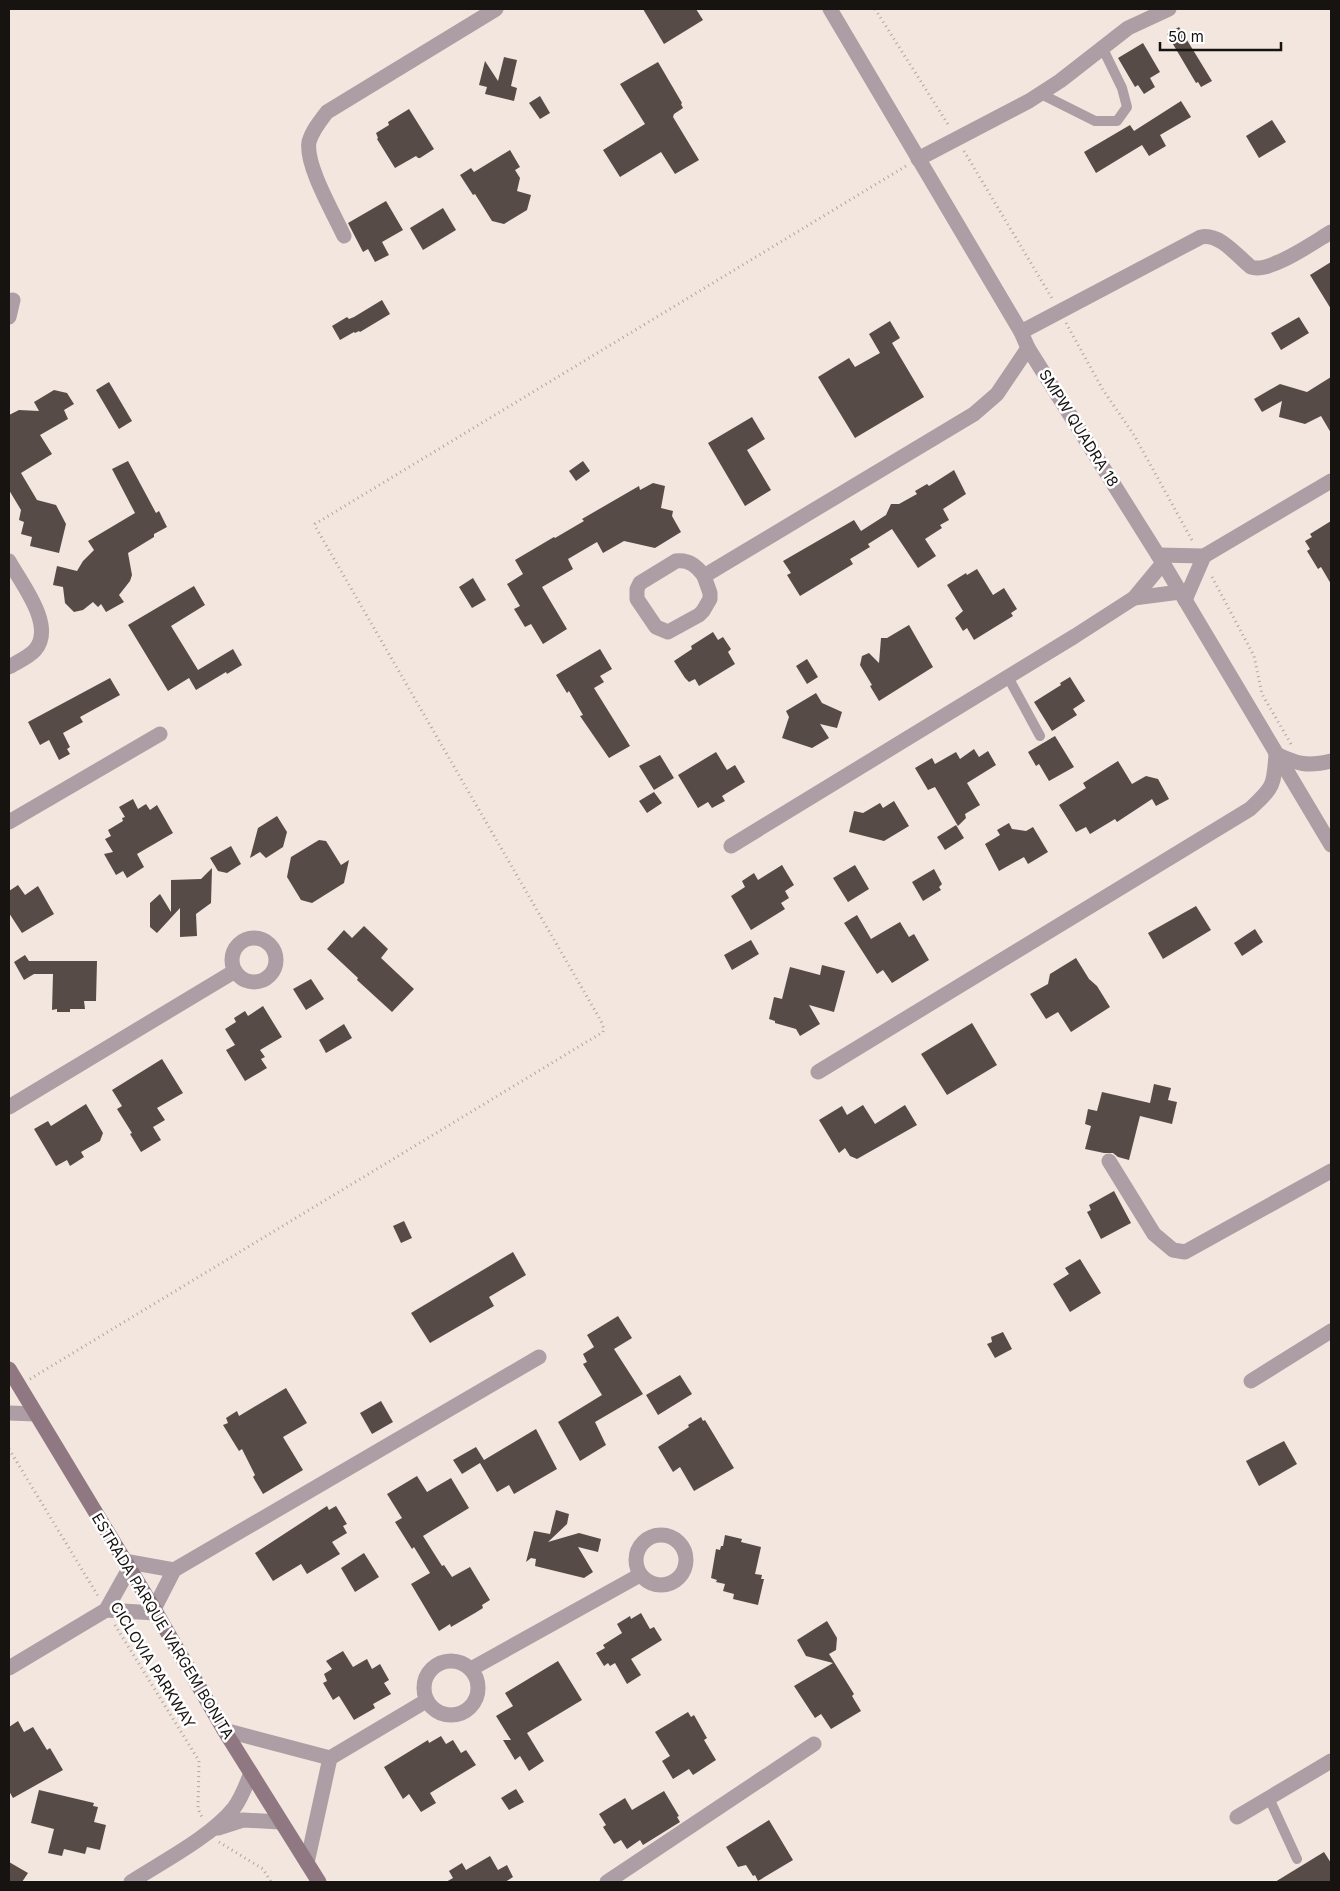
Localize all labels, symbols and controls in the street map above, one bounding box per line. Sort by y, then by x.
scale bar [1160,20,1281,52]
text: 50 m [1168,27,1204,46]
street label: SMPW QUADRA 18 [1035,366,1123,490]
street label: ESTRADA PARQUE VARGEM BONITA [88,1510,238,1742]
street label: CICLOVIA PARKWAY [106,1598,200,1732]

